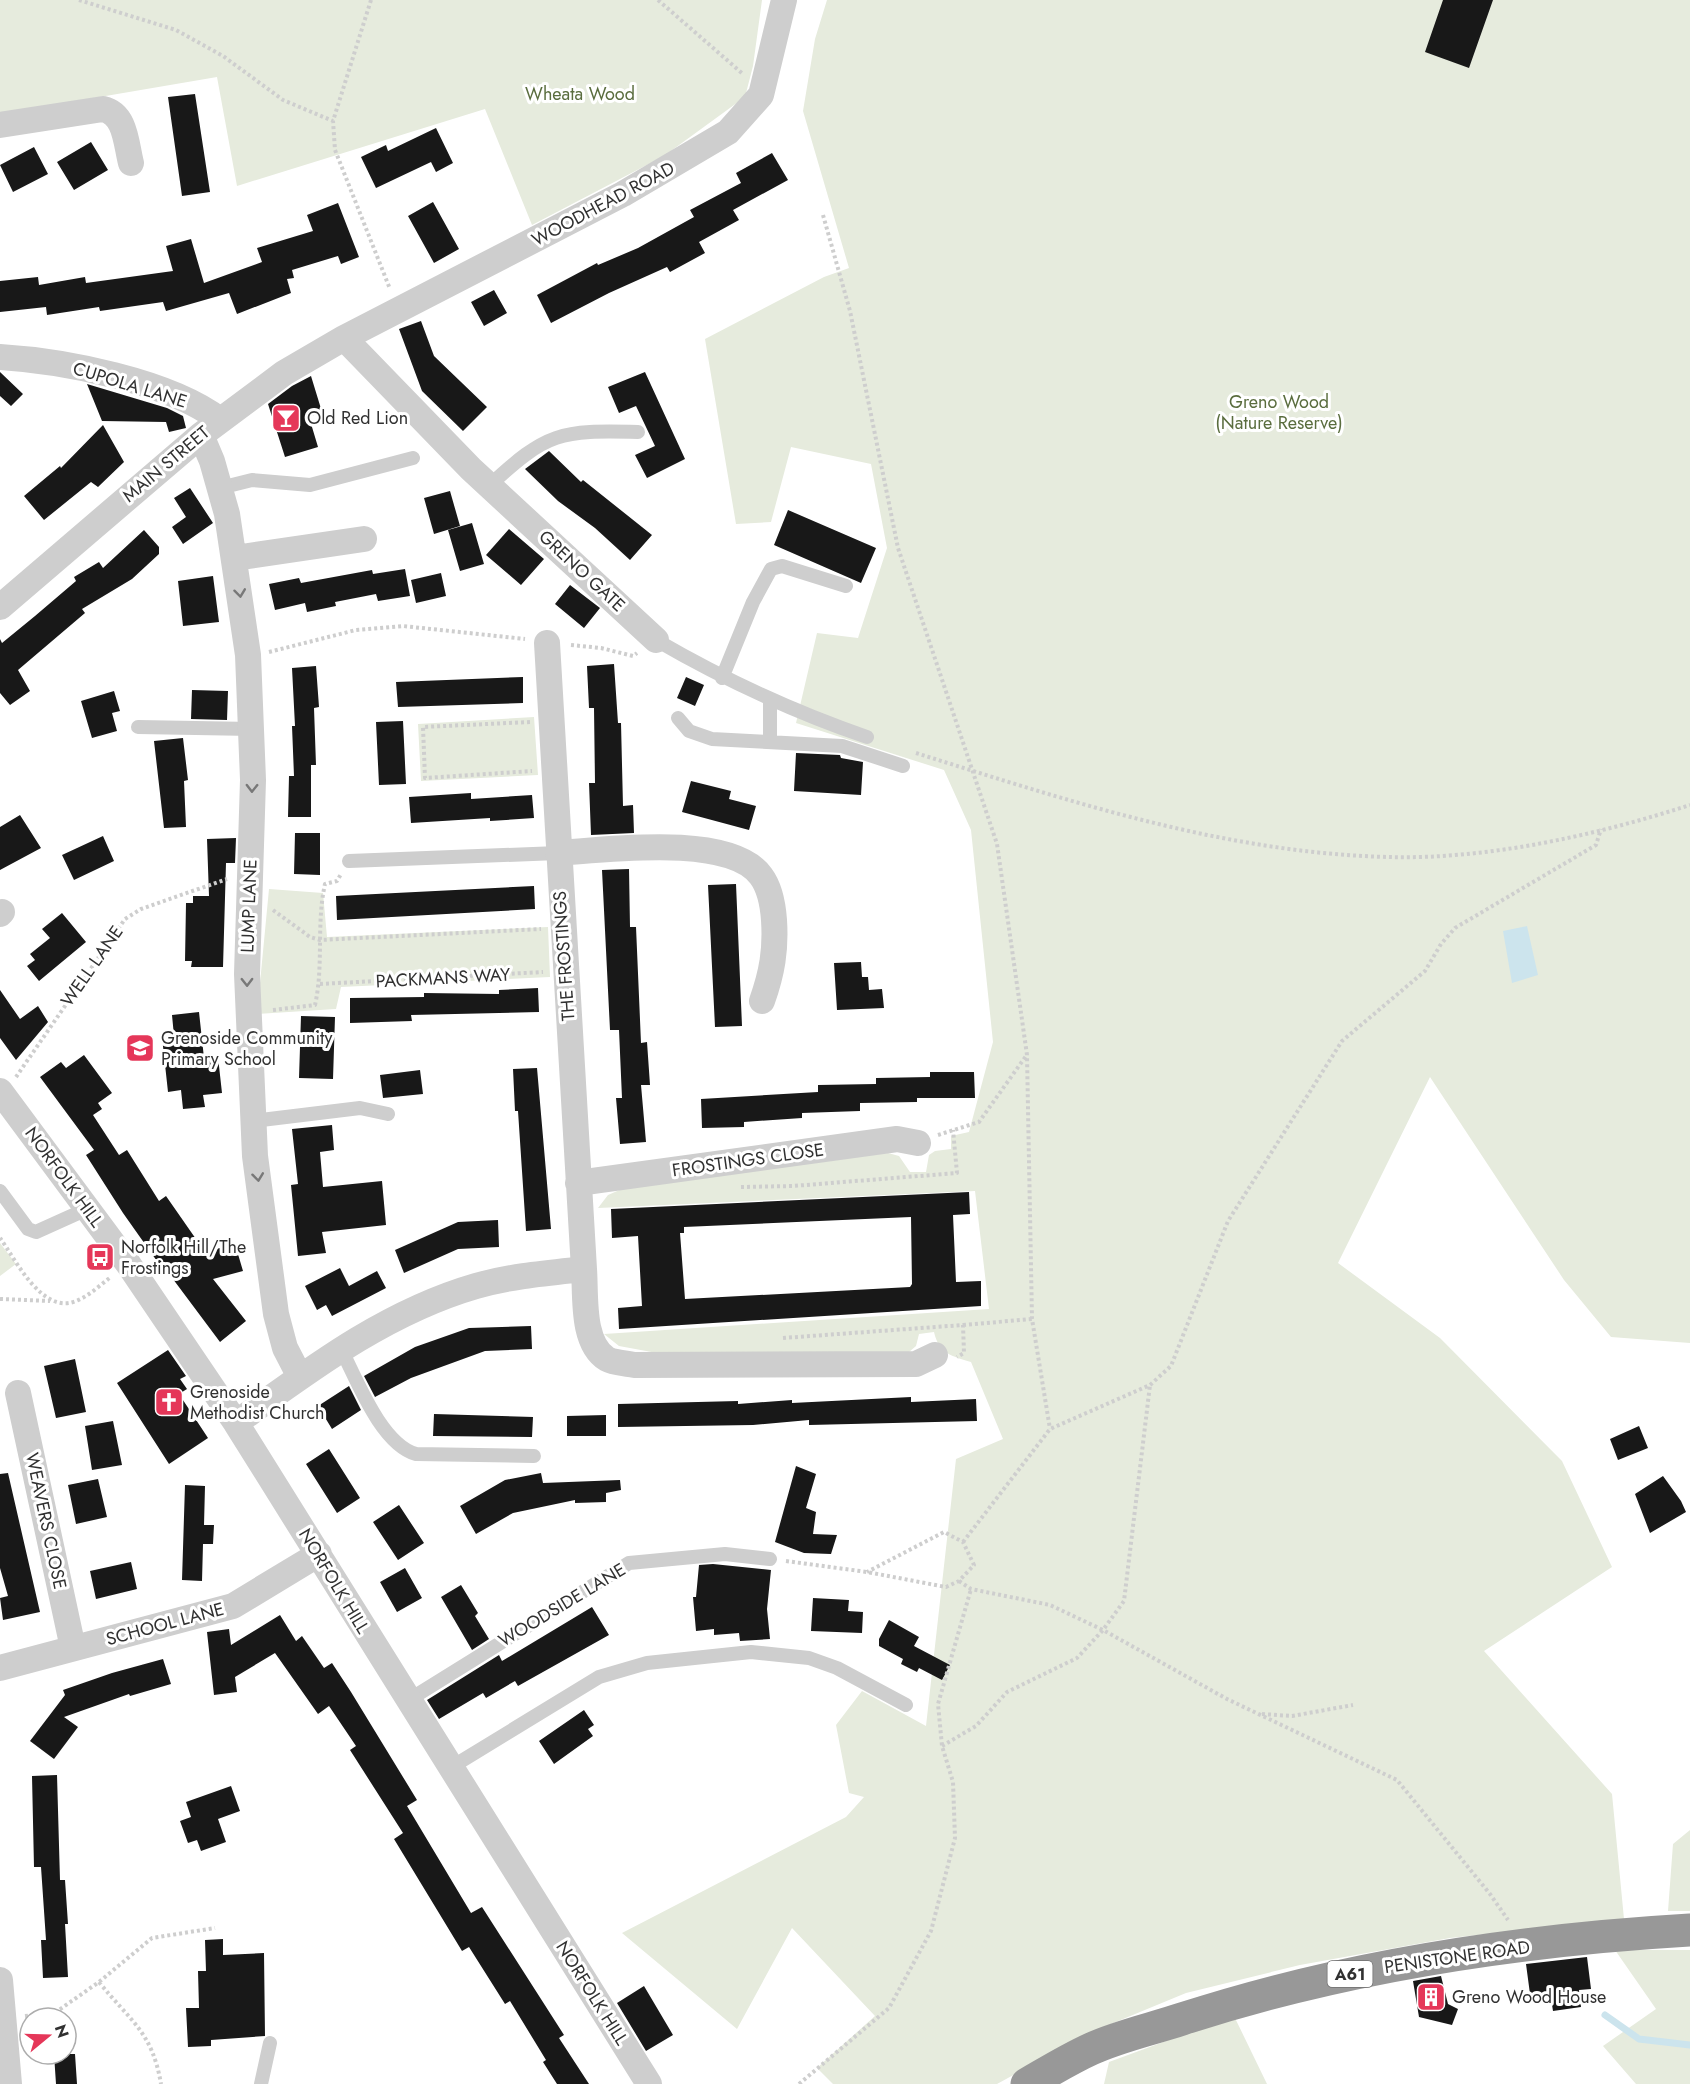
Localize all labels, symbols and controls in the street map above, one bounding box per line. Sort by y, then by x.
park label: Wheata Wood [525,81,635,107]
street label: WOODHEAD ROAD [527,155,679,253]
street label: CUPOLA LANE [70,355,190,415]
park label: Greno Wood (Nature Reserve) [1215,389,1343,436]
bar icon: Old Red Lion [270,402,302,434]
place label: Old Red Lion [307,405,408,431]
street label: MAIN STREET [117,419,216,508]
street label: GRENO GATE [533,524,631,618]
one-way arrow [233,589,245,598]
one-way arrow [246,783,259,792]
street label: LUMP LANE [234,859,264,953]
street label: THE FROSTINGS [546,890,582,1022]
street label: WELL LANE [54,920,130,1012]
street label: PACKMANS WAY [375,961,512,995]
one-way arrow [241,978,253,987]
place label: Grenoside Community Primary School [161,1025,332,1072]
school or university icon: Grenoside Community Primary School [124,1032,156,1064]
street label: NORFOLK HILL [19,1121,109,1233]
street label: FROSTINGS CLOSE [670,1136,826,1184]
one-way arrow [251,1172,264,1182]
place label: Norfolk Hill/The Frostings [121,1234,246,1281]
bus stop icon: Norfolk Hill/The Frostings [84,1241,116,1273]
place label: Grenoside Methodist Church [190,1379,325,1426]
church icon: Grenoside Methodist Church [153,1386,185,1418]
street label: WEAVERS CLOSE [19,1450,73,1592]
street label: NORFOLK HILL [292,1523,376,1639]
street label: WOODSIDE LANE [493,1557,631,1653]
street label: SCHOOL LANE [103,1596,227,1652]
street label: PENISTONE ROAD [1382,1934,1532,1980]
street label: NORFOLK HILL [550,1936,634,2050]
road number: A61 [1328,1961,1372,1987]
building icon: Greno Wood House [1415,1981,1447,2013]
place label: Greno Wood House [1452,1984,1606,2010]
north arrow [18,2006,78,2066]
text: N [49,2022,75,2041]

